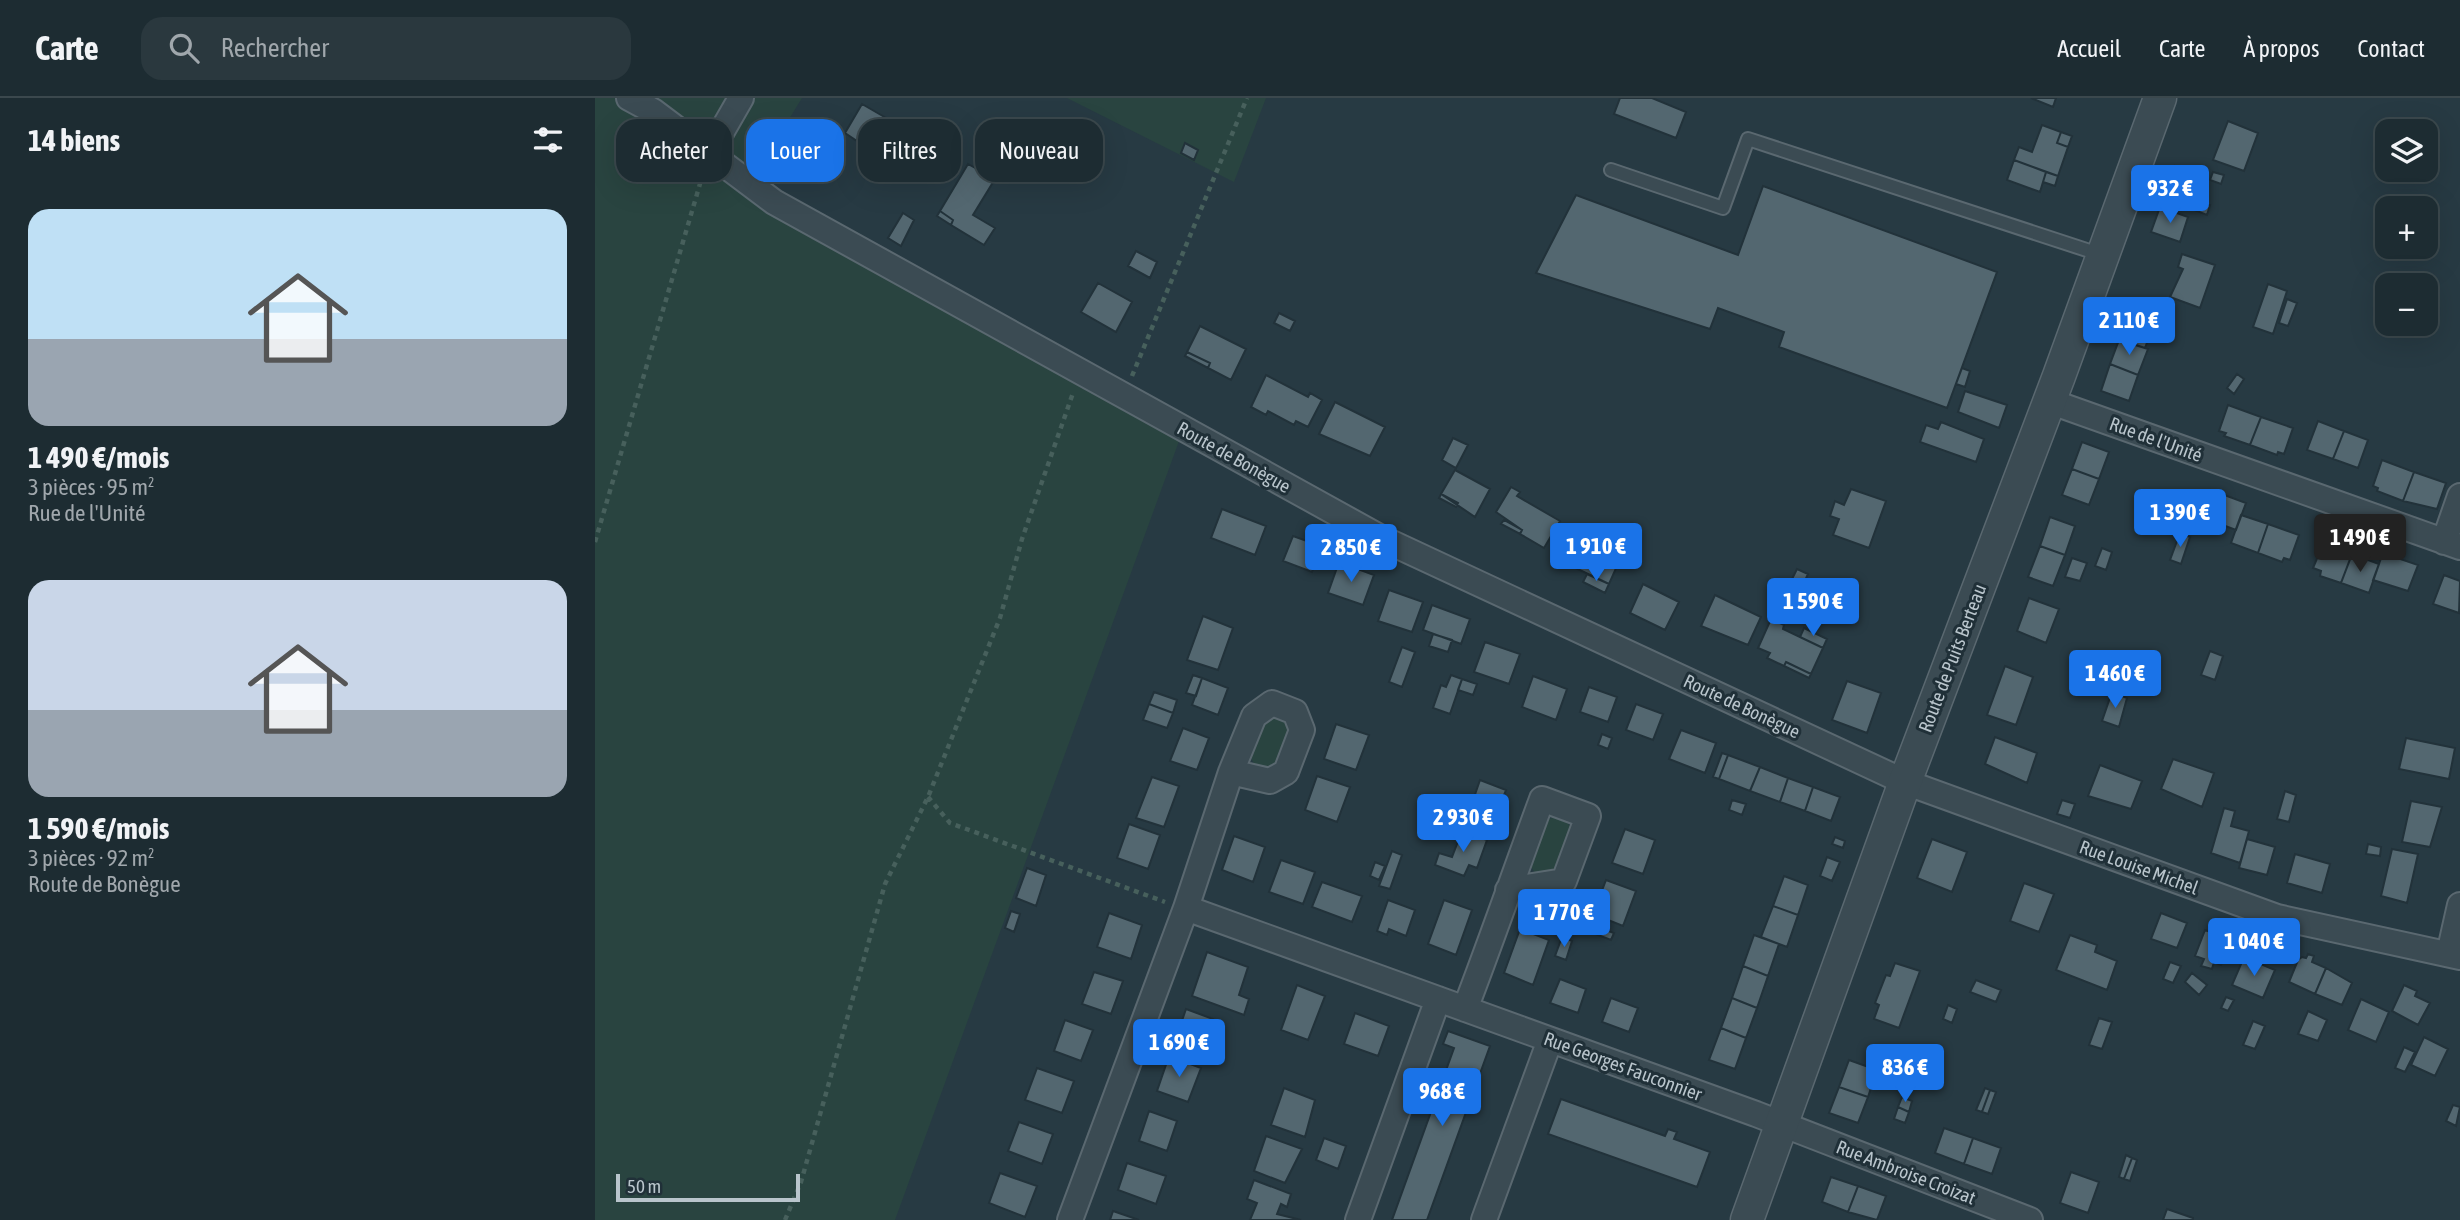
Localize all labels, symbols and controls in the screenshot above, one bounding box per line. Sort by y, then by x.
search box [141,17,631,80]
text: Carte [35,29,99,67]
icon: search [165,29,203,67]
text: Rechercher [221,33,329,63]
text: Accueil [2057,35,2121,62]
text: Carte [2159,35,2205,62]
text: À propos [2243,35,2319,62]
text: Contact [2357,35,2425,62]
chip: Acheter [616,119,732,182]
chip: Louer [746,119,844,182]
chip: Filtres [858,119,961,182]
chip: Nouveau [975,119,1103,182]
map controls [2375,119,2438,336]
button: layers [2375,119,2438,182]
icon: filters [529,121,567,159]
text: 14 biens [28,123,120,157]
pin: 932 € [2121,166,2219,225]
text: 932 € [2147,175,2193,201]
button: + [2375,196,2438,259]
icon: home [235,255,361,381]
button: − [2375,273,2438,336]
pin: 2 110 € [2064,298,2194,357]
text: 2 110 € [2099,307,2159,333]
street label: Rue de l'Unité [2107,412,2205,466]
street label: Route de Bonègue [1174,417,1294,497]
text: 1 490 €/mois [28,440,169,474]
text: 3 pièces · 95 m² [28,474,155,500]
pin: 1 390 € [2115,490,2245,549]
text: 1 390 € [2150,499,2210,525]
text: Rue de l'Unité [28,500,145,526]
pin: 1 490 € [2295,514,2425,574]
pin: 2 850 € [1286,524,1416,584]
pin: 1 910 € [1531,524,1661,583]
text: 1 490 € [2330,524,2390,550]
text: 1 910 € [1566,533,1626,559]
text: 2 850 € [1321,534,1381,560]
pin: 1 590 € [1748,578,1878,638]
street label: Route de Puits Berteau [1914,581,1990,735]
text: 1 590 € [1783,588,1843,614]
icon: home [235,626,361,752]
pin: 1 460 € [2050,650,2180,710]
text: 1 460 € [2085,660,2145,686]
street label: Route de Bonègue [1680,669,1804,743]
pin: 2 930 € [1398,794,1528,854]
text: 2 930 € [1433,804,1493,830]
text: 1 590 €/mois [28,811,169,845]
street label: Rue Louise Michel [2077,835,2201,899]
text: 3 pièces · 92 m² [28,845,155,871]
text: Route de Bonègue [28,871,181,897]
pin: 1 770 € [1499,890,1629,949]
text: 1 770 € [1534,899,1594,925]
pin: 1 040 € [2189,918,2319,978]
text: 1 040 € [2224,928,2284,954]
pin: 1 690 € [1114,1020,1244,1079]
street label: Rue Georges Fauconnier [1541,1027,1705,1105]
text: 1 690 € [1149,1029,1209,1055]
pin: 836 € [1856,1044,1954,1104]
text: 836 € [1882,1054,1928,1080]
pin: 968 € [1393,1068,1491,1128]
text: 968 € [1419,1078,1465,1104]
street label: Rue Ambroise Croizat [1833,1135,1979,1209]
scale bar [616,1171,800,1203]
text: 50 m [627,1175,661,1197]

